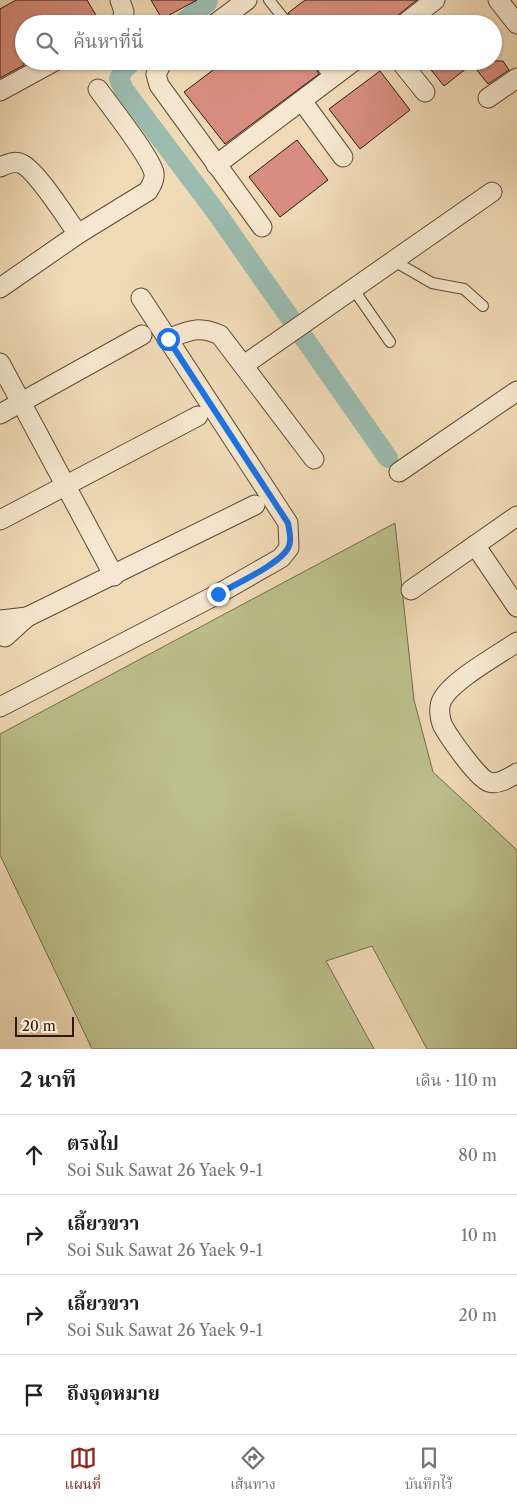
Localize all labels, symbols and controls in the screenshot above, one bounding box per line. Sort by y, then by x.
search box [15,15,502,70]
icon: search [33,29,61,57]
text: ค้นหาที่นี่ [73,30,144,53]
route start [157,328,180,351]
route end [207,583,230,606]
scale bar [15,1014,74,1037]
text: 20 m [22,1017,56,1035]
text: 2 นาที [20,1067,76,1092]
text: เดิน · 110 m [415,1070,497,1090]
text: ตรงไป [67,1132,119,1155]
icon: ahead [20,1141,48,1169]
text: 80 m [458,1145,497,1165]
text: Soi Suk Sawat 26 Yaek 9-1 [67,1160,263,1180]
text: เลี้ยวขวา [67,1212,139,1235]
icon: right [20,1221,48,1249]
text: 10 m [461,1225,497,1245]
text: Soi Suk Sawat 26 Yaek 9-1 [67,1240,263,1260]
text: เลี้ยวขวา [67,1292,139,1315]
icon: right [20,1301,48,1329]
text: 20 m [458,1305,497,1325]
text: Soi Suk Sawat 26 Yaek 9-1 [67,1320,263,1340]
icon: arrive [20,1381,48,1409]
text: ถึงจุดหมาย [67,1382,160,1405]
tab: แผนที่ [65,1444,101,1496]
tab: เส้นทาง [230,1444,276,1496]
tab: บันทึกไว้ [405,1444,453,1496]

